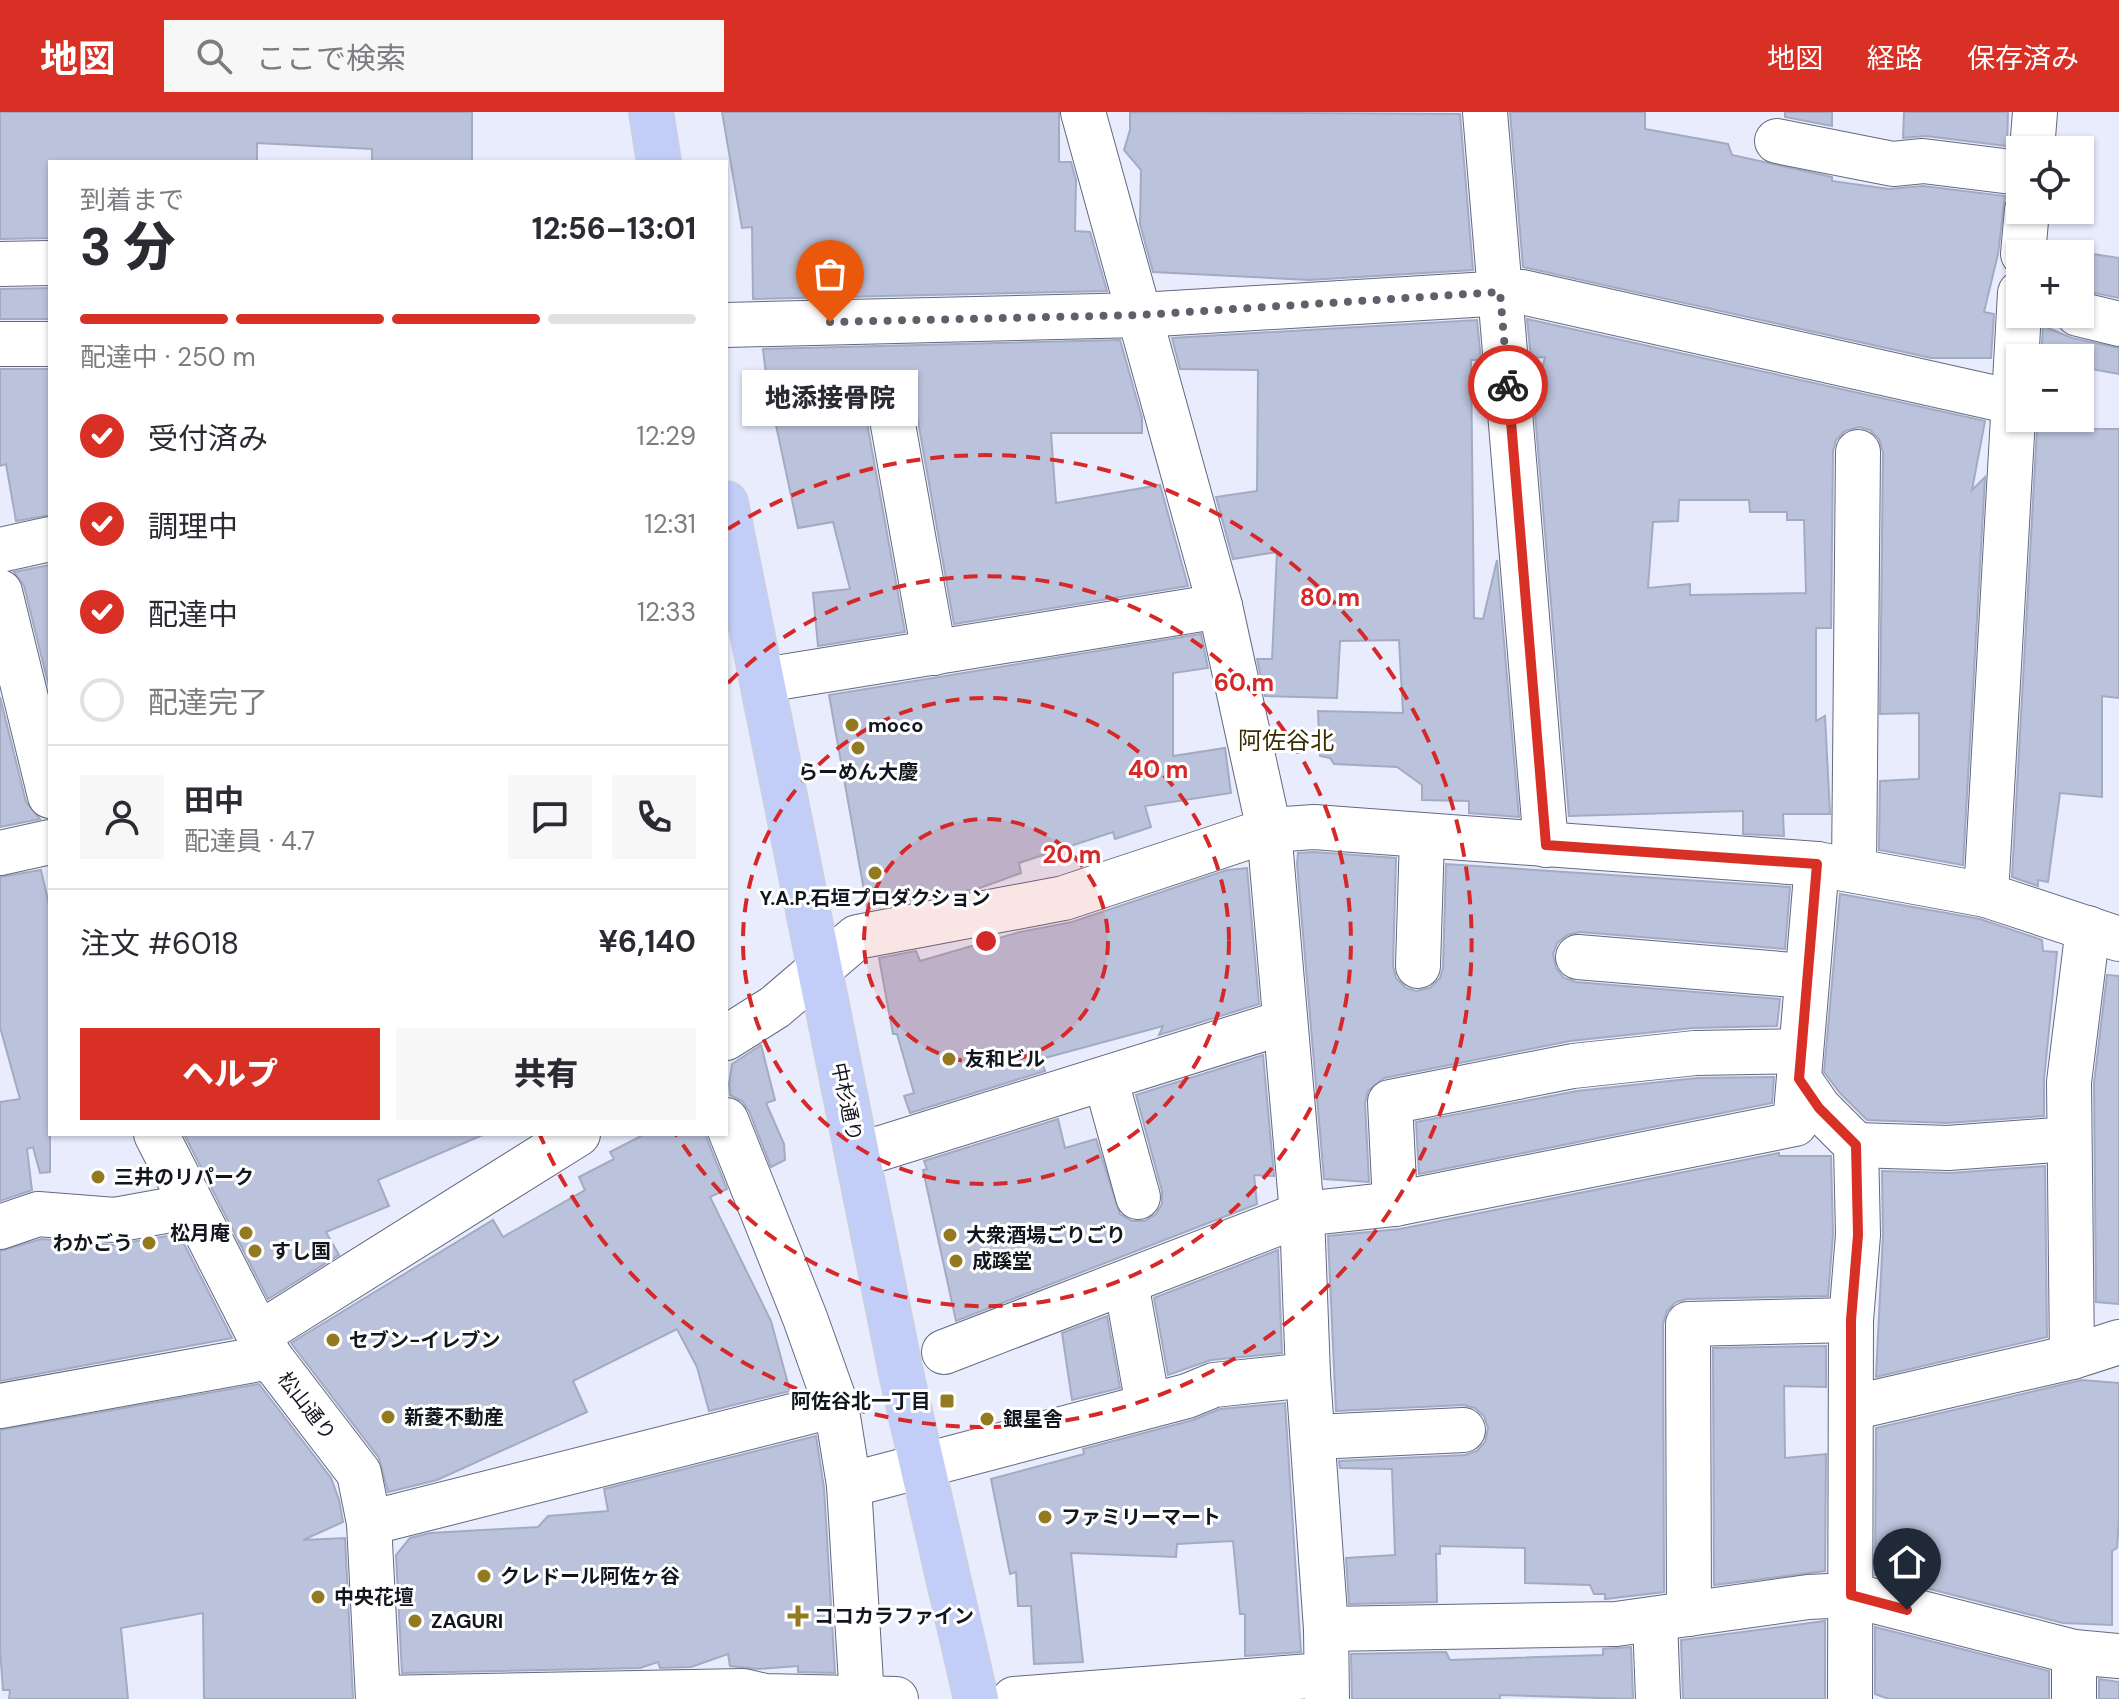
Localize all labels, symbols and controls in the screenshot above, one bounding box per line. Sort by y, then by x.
search box [164,20,724,92]
text: 地図 [40,34,116,84]
icon: search [192,34,236,78]
text: ここで検索 [256,39,406,78]
text: 地図 [1767,40,1823,77]
text: 経路 [1867,40,1923,77]
text: 保存済み [1967,40,2079,77]
map controls [2006,136,2094,432]
button: locate [2006,136,2094,224]
text: 到着まで [80,183,184,217]
text: 12:56–13:01 [532,209,696,248]
text: 3 分 [80,213,175,281]
pin [796,240,864,322]
button: + [2006,240,2094,328]
icon: bag [808,252,852,296]
text: 配達中 · 250 m [80,340,256,374]
button: − [2006,344,2094,432]
courier [1468,345,1548,425]
icon: bike [1486,363,1530,407]
callout: 地添接骨院 [742,370,918,426]
text: 地添接骨院 [765,381,895,415]
icon: check [80,414,124,458]
text: 受付済み [148,419,268,458]
text: 12:29 [637,419,696,453]
icon: check [80,502,124,546]
text: 調理中 [148,507,238,546]
text: 12:31 [645,507,696,541]
text: 80 m [1300,582,1360,613]
icon: check [80,590,124,634]
text: 配達中 [148,595,238,634]
text: 12:33 [637,595,696,629]
text: 60 m [1214,667,1274,698]
text: 配達完了 [148,683,268,722]
place label: moco [868,712,923,738]
marker: moco [843,716,861,734]
district label: 阿佐谷北 [1238,725,1334,756]
marker: らーめん大慶 [849,739,867,757]
text: 40 m [1128,754,1188,785]
place label: らーめん大慶 [798,759,918,785]
button: person [80,775,164,859]
button: chat [508,775,592,859]
button: phone [612,775,696,859]
text: 田中 [184,781,244,820]
text: 配達員 · 4.7 [184,824,315,858]
text: 20 m [1043,839,1101,870]
marker: Y.A.P.石垣プロダクション [866,864,884,882]
place label: Y.A.P.石垣プロダクション [759,885,991,911]
text: ¥6,140 [599,922,696,961]
text: 注文 #6018 [80,924,239,963]
centre of rings [972,927,1000,955]
button: ヘルプ [80,1028,380,1120]
button: 共有 [396,1028,696,1120]
place label: 友和ビル [965,1046,1045,1072]
marker: 友和ビル [940,1050,958,1068]
street label: 中杉通り [826,1060,868,1144]
place label: 三井のリパーク [114,1164,254,1190]
marker: 三井のリパーク [89,1168,107,1186]
place label: 松月庵 [170,1220,230,1246]
place label: 大衆酒場ごりごり [966,1222,1126,1248]
marker: 松月庵 [237,1224,255,1242]
marker: 大衆酒場ごりごり [941,1226,959,1244]
place label: わかごう [53,1230,133,1256]
marker: わかごう [140,1234,158,1252]
place label: すし国 [271,1238,331,1264]
marker: すし国 [246,1242,264,1260]
place label: 成蹊堂 [972,1248,1032,1274]
marker: 成蹊堂 [947,1252,965,1270]
place label: セブン-イレブン [349,1327,501,1353]
marker: セブン-イレブン [324,1331,342,1349]
street label: 松山通り [272,1366,342,1446]
place label: 阿佐谷北一丁目 [791,1388,931,1414]
marker: 阿佐谷北一丁目 [938,1392,956,1410]
place label: 新菱不動産 [404,1404,504,1430]
place label: 銀星舎 [1003,1406,1063,1432]
marker: 新菱不動産 [379,1408,397,1426]
marker: 銀星舎 [978,1410,996,1428]
place label: ファミリーマート [1061,1504,1221,1530]
marker: ファミリーマート [1036,1508,1054,1526]
pin [1873,1528,1941,1610]
icon: home [1885,1540,1929,1584]
place label: クレドール阿佐ヶ谷 [500,1563,680,1589]
marker: クレドール阿佐ヶ谷 [475,1567,493,1585]
place label: 中央花壇 [334,1584,414,1610]
marker: 中央花壇 [309,1588,327,1606]
place label: ココカラファイン [814,1603,974,1629]
marker: ココカラファイン [789,1607,807,1625]
place label: ZAGURI [431,1608,503,1634]
marker: ZAGURI [406,1612,424,1630]

